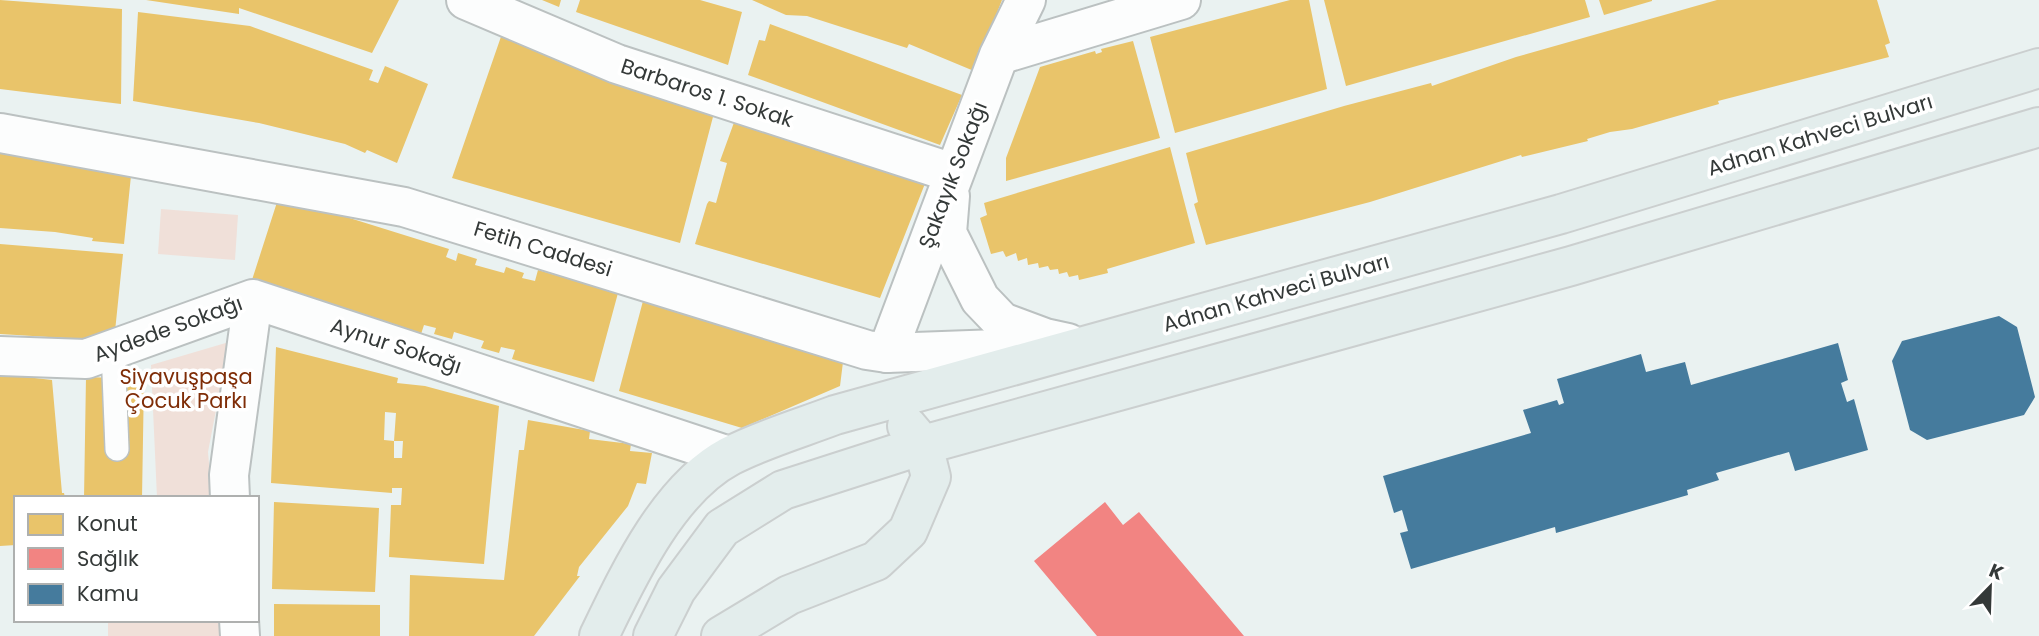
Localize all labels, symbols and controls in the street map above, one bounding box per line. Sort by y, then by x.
street label: Barbaros 1. Sokak [617,51,797,134]
street label: Adnan Kahveci Bulvarı [1704,86,1936,183]
street label: Şakayık Sokağı [911,97,994,252]
street label: Fetih Caddesi [470,214,616,283]
street label: Adnan Kahveci Bulvarı [1159,246,1392,339]
street label: Aydede Sokağı [90,288,246,369]
street label: Aynur Sokağı [327,311,466,380]
park label: Siyavuşpaşa Çocuk Parkı [119,362,253,415]
legend [14,496,259,622]
text: Konut [77,509,138,538]
text: Sağlık [77,544,139,573]
north arrow [1955,552,2025,622]
text: K [1985,557,2008,587]
text: Kamu [77,579,139,608]

